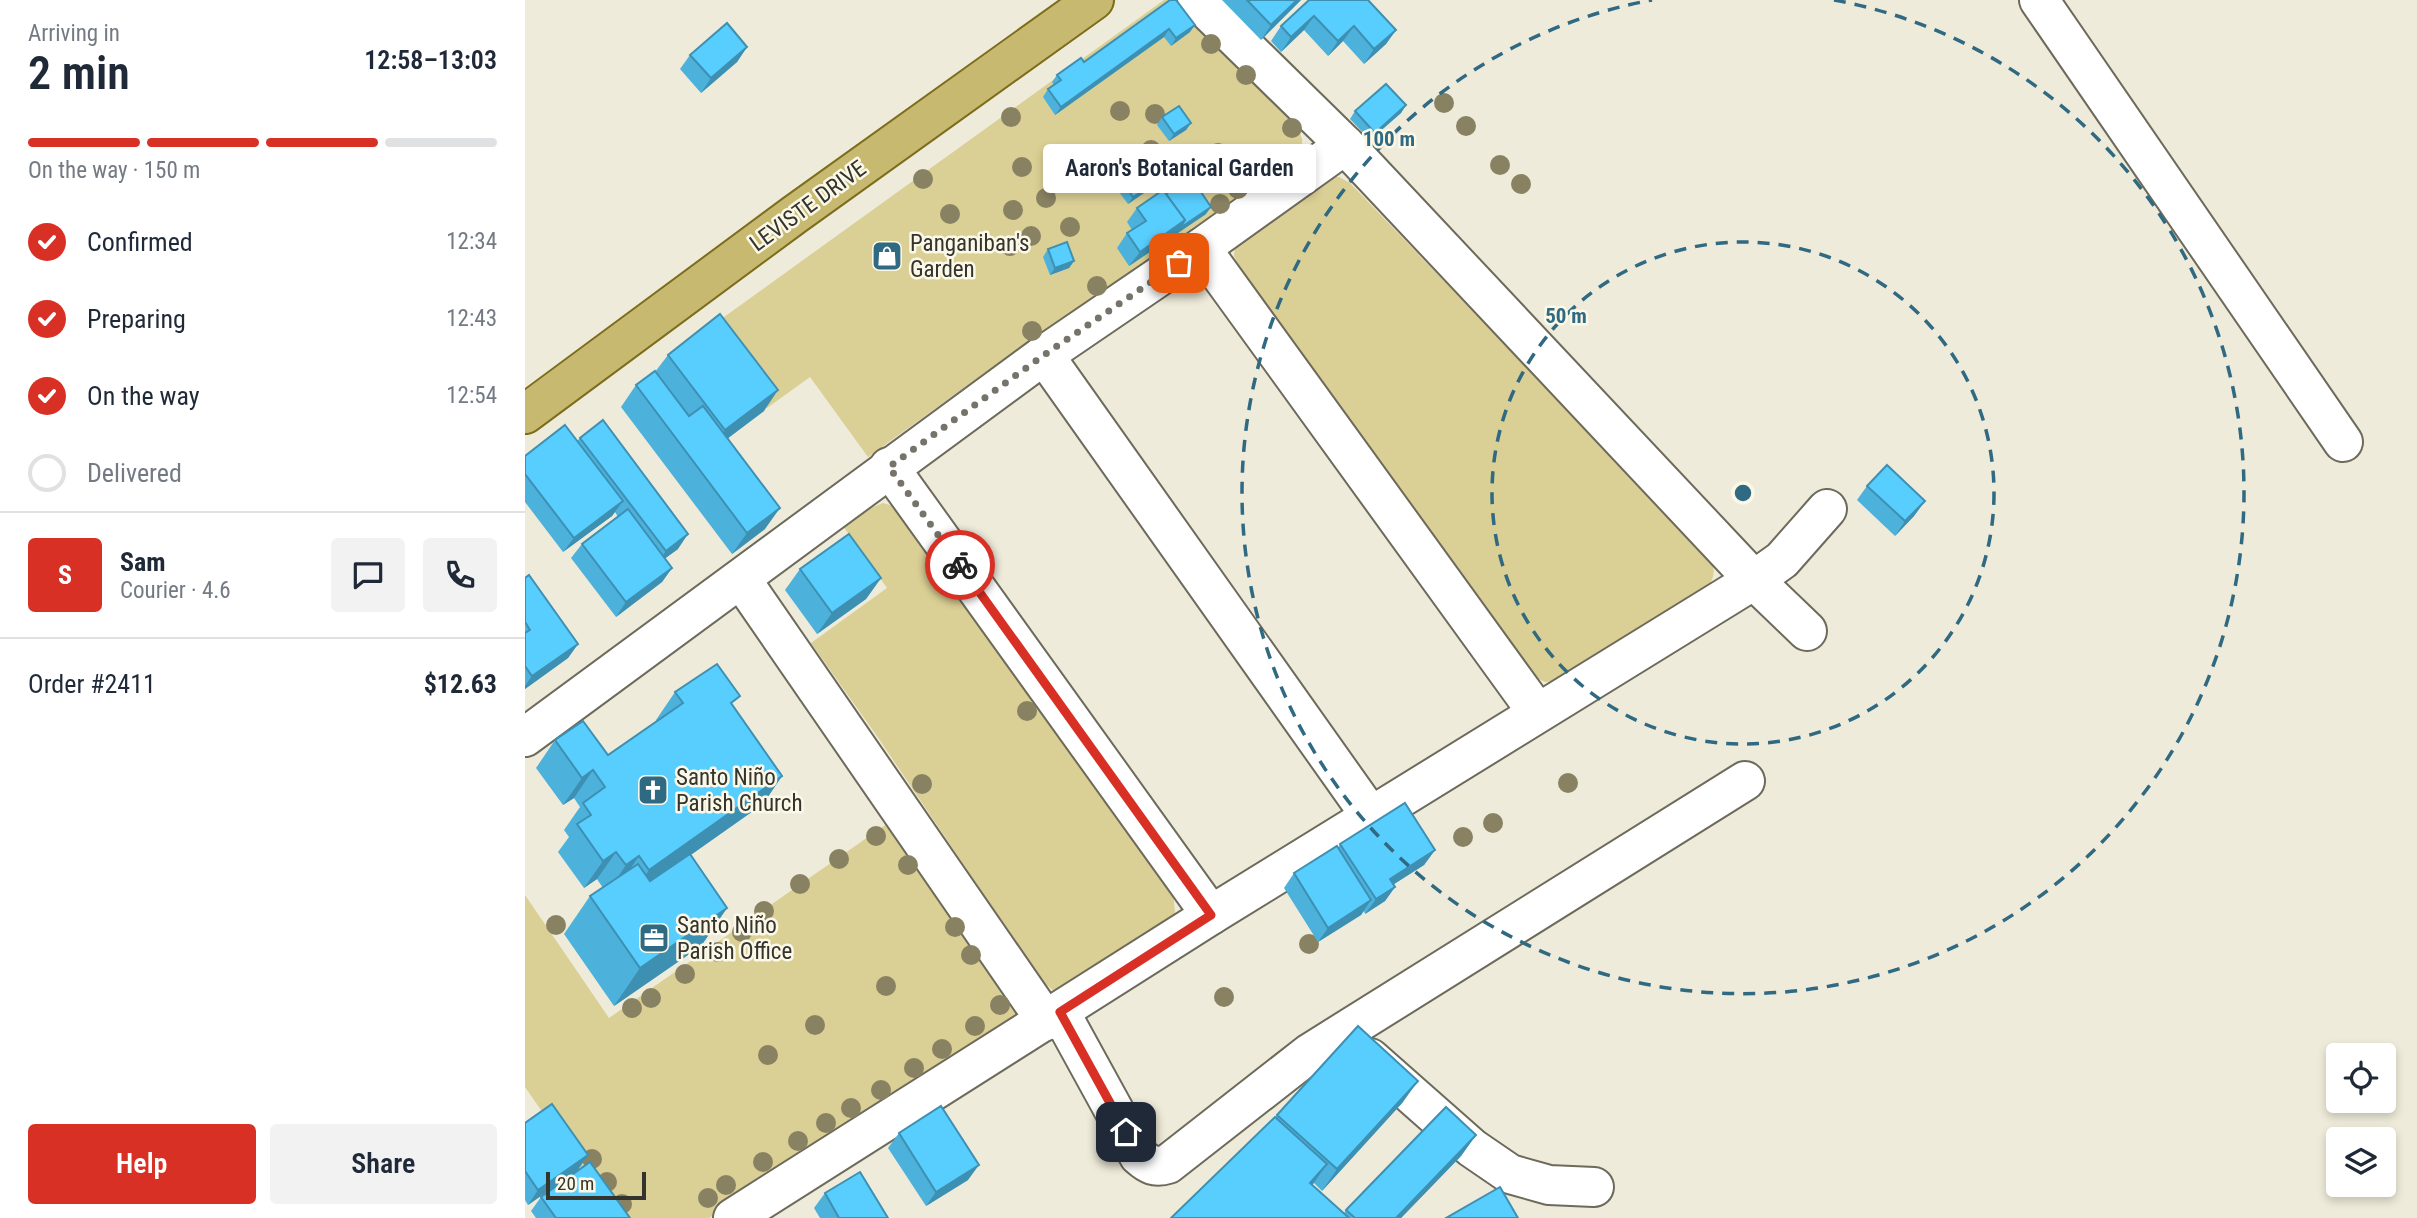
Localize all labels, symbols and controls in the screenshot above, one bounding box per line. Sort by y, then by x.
text: Arriving in [28,20,120,47]
text: 12:58–13:03 [364,45,497,75]
text: 2 min [28,46,130,100]
text: 100 m [1363,127,1415,151]
callout: Aaron's Botanical Garden [1043,144,1315,193]
street label: LEVISTE DRIVE [745,155,871,257]
text: Aaron's Botanical Garden [1065,155,1294,182]
text: On the way · 150 m [28,157,200,184]
icon: check [28,223,66,261]
text: Confirmed [87,227,193,257]
text: 12:34 [446,228,497,255]
place label: Panganiban's Garden [910,230,1030,283]
pin [1149,233,1209,293]
shop icon: Panganiban's Garden [870,239,904,273]
icon: bag [1160,244,1198,282]
icon: check [28,300,66,338]
text: Preparing [87,304,186,334]
text: 50 m [1545,304,1587,328]
text: 12:43 [446,305,497,332]
icon: check [28,377,66,415]
text: On the way [87,381,200,411]
text: 12:54 [446,382,497,409]
text: Delivered [87,458,182,488]
centre of rings [1731,481,1755,505]
courier [925,530,995,600]
button: chat [331,538,405,612]
button: phone [423,538,497,612]
icon: bike [941,546,979,584]
text: Sam [120,547,166,577]
text: S [58,560,72,590]
text: Courier · 4.6 [120,577,231,604]
text: Order #2411 [28,669,156,699]
text: $12.63 [424,669,497,699]
place label: Santo Niño Parish Church [676,764,803,817]
church icon: Santo Niño Parish Church [636,773,670,807]
place label: Santo Niño Parish Office [677,912,792,965]
office icon: Santo Niño Parish Office [637,921,671,955]
map controls [2326,1043,2396,1197]
button: locate [2326,1043,2396,1113]
pin [1096,1102,1156,1162]
icon: home [1107,1113,1145,1151]
button: Help [28,1124,256,1204]
button: Share [270,1124,497,1204]
button: layers [2326,1127,2396,1197]
scale bar [546,1169,646,1201]
text: 20 m [557,1172,594,1195]

